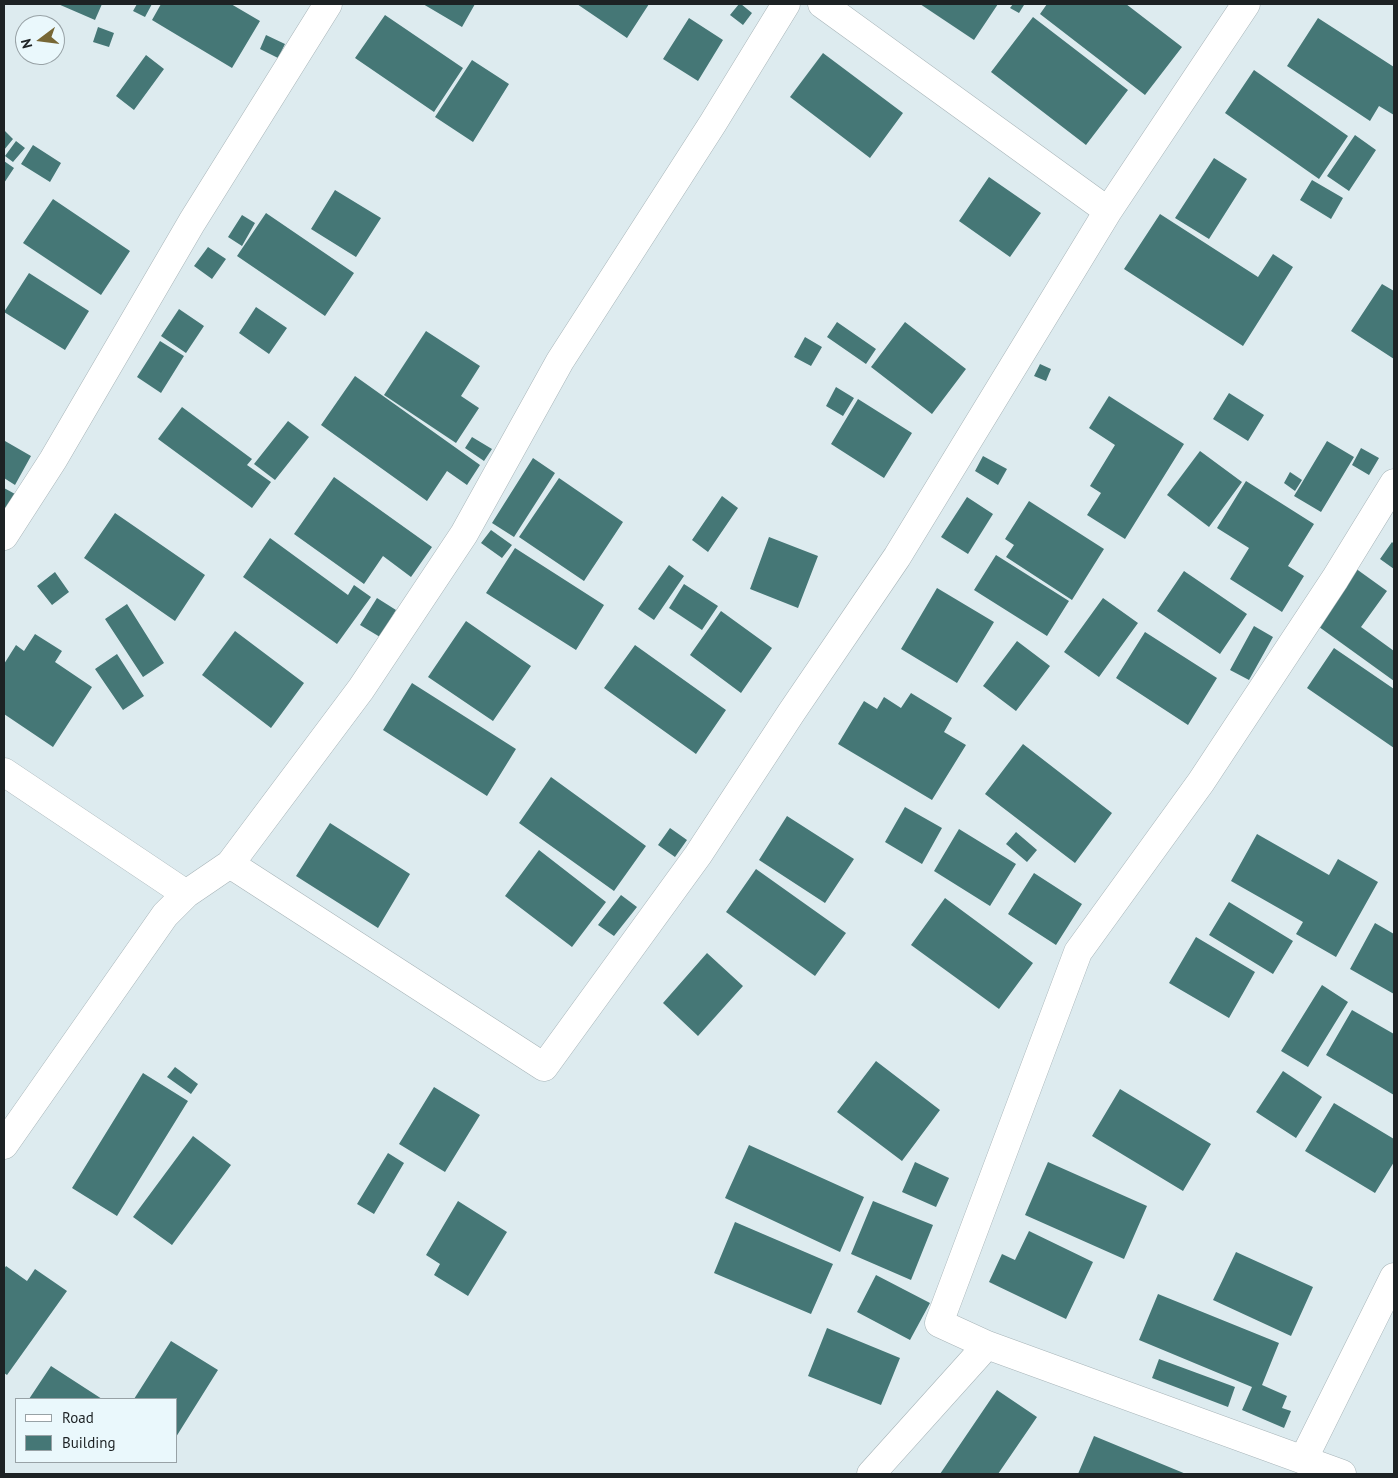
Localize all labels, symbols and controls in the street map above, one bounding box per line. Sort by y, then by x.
north arrow [15,15,65,65]
text: N [17,37,36,50]
legend [15,1398,178,1463]
text: Road [62,1408,94,1427]
text: Building [62,1433,116,1452]

